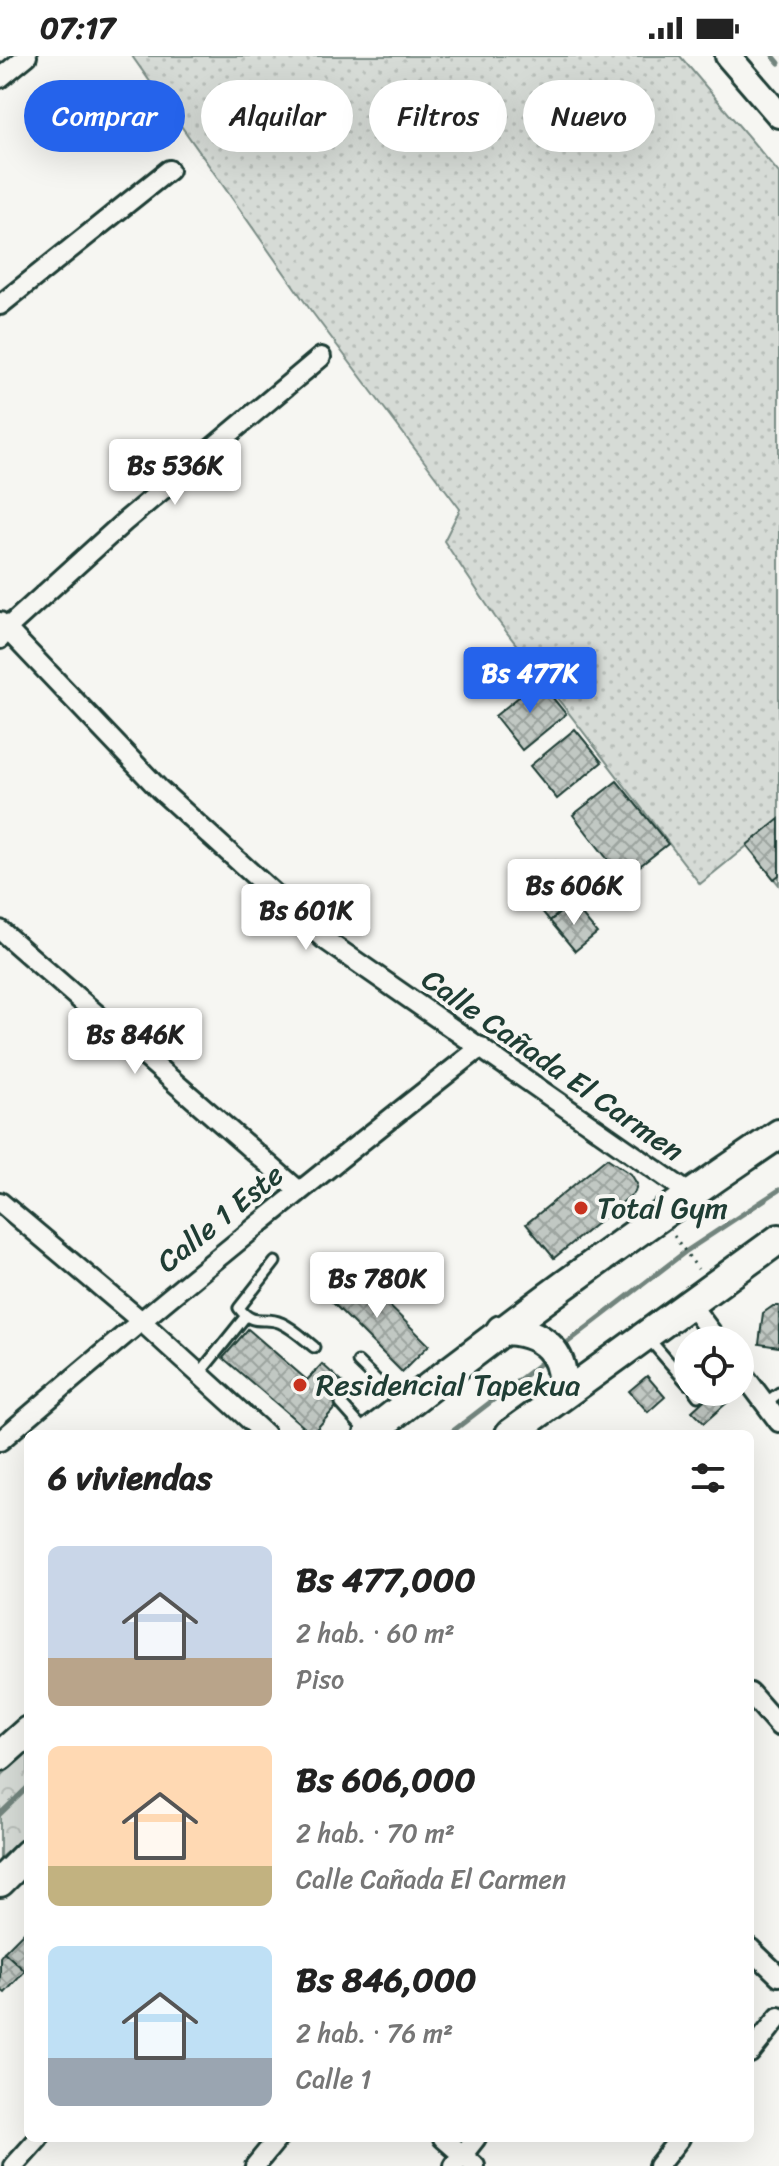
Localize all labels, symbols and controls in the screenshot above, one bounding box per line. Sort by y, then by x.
text: 07:17 [40,1,115,55]
chip: Comprar [24,80,185,152]
chip: Alquilar [201,80,353,152]
chip: Filtros [369,80,507,152]
chip: Nuevo [523,80,655,152]
pin: Bs 536K [101,439,249,507]
text: Bs 536K [127,442,223,488]
pin: Bs 477K [456,647,604,715]
text: Bs 477K [482,650,578,696]
pin: Bs 606K [500,859,648,927]
text: Bs 606K [526,862,622,908]
pin: Bs 601K [232,884,380,952]
text: Bs 601K [259,887,353,933]
street label: Calle Cañada El Carmen [410,954,696,1176]
pin: Bs 846K [61,1008,209,1076]
text: Bs 846K [86,1011,184,1057]
street label: Calle 1 Este [144,1149,296,1287]
place label: Total Gym [597,1181,728,1235]
marker: Total Gym [572,1199,590,1217]
pin: Bs 780K [303,1252,451,1320]
text: Bs 780K [328,1255,426,1301]
map controls [674,1326,754,1406]
button: locate [674,1326,754,1406]
place label: Residencial Tapekua [316,1358,580,1412]
marker: Residencial Tapekua [291,1376,309,1394]
text: 6 viviendas [48,1448,212,1508]
icon: filters [686,1456,730,1500]
text: Bs 477,000 [296,1550,476,1610]
icon: home [112,1578,208,1674]
text: 2 hab. · 60 m² [296,1610,455,1656]
text: Piso [296,1656,344,1702]
text: Bs 606,000 [296,1750,476,1810]
icon: home [112,1778,208,1874]
text: 2 hab. · 70 m² [296,1810,455,1856]
text: Calle Cañada El Carmen [296,1856,566,1902]
text: Bs 846,000 [296,1950,477,2010]
icon: home [112,1978,208,2074]
text: 2 hab. · 76 m² [296,2010,453,2056]
text: Calle 1 [296,2056,371,2102]

